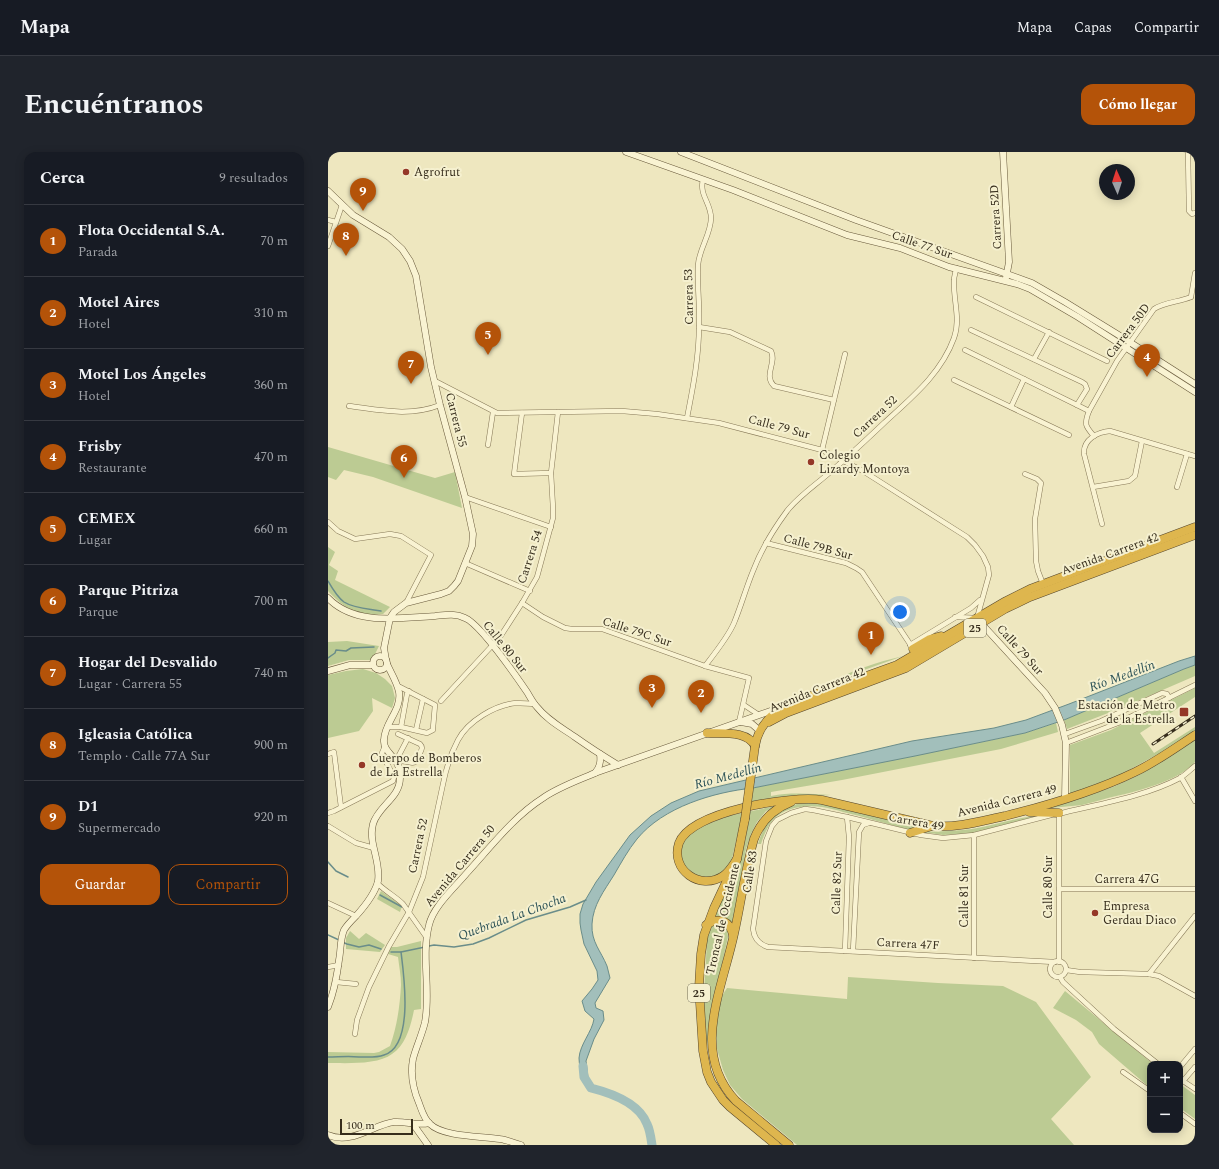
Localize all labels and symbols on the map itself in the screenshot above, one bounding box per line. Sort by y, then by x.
place label: Agrofrut [414,163,460,182]
north arrow [1099,164,1135,200]
marker: Agrofrut [401,167,411,177]
pin: 9 [350,178,376,211]
street label: Carrera 52D [985,184,1007,250]
pin: 8 [333,223,359,256]
street label: Calle 77 Sur [889,226,955,264]
street label: Carrera 53 [679,269,699,325]
street label: Carrera 50D [1101,299,1155,363]
pin: 5 [475,322,501,355]
pin: 4 [1134,344,1160,377]
pin: 7 [398,351,424,384]
street label: Carrera 55 [440,391,472,449]
street label: Carrera 52 [848,391,902,443]
street label: Calle 79 Sur [746,410,812,444]
pin: 6 [391,445,417,478]
place label: Colegio Lizardy Montoya [819,446,910,479]
marker: Colegio Lizardy Montoya [806,457,816,467]
street label: Carrera 54 [512,528,548,586]
street label: Avenida Carrera 42 [1059,528,1161,580]
street label: Calle 79B Sur [781,529,855,565]
your location [890,602,910,622]
street label: Calle 79C Sur [600,612,674,652]
street label: Calle 80 Sur [478,616,532,678]
road number: 25 [964,619,986,637]
street label: Calle 79 Sur [992,620,1048,680]
pin: 1 [858,622,884,655]
water label: Río Medellín [1086,655,1158,697]
street label: Avenida Carrera 42 [766,662,868,718]
pin: 3 [639,675,665,708]
pin: 2 [688,680,714,713]
place label: Estación de Metro de la Estrella [1078,696,1175,729]
marker: Estación de Metro de la Estrella [1178,706,1190,718]
place label: Cuerpo de Bomberos de La Estrella [370,749,482,782]
water label: Río Medellín [692,757,764,795]
marker: Cuerpo de Bomberos de La Estrella [357,760,367,770]
street label: Avenida Carrera 49 [955,779,1059,823]
street label: Carrera 49 [887,808,945,836]
street label: Carrera 52 [403,817,433,875]
street label: Avenida Carrera 50 [420,821,500,911]
street label: Calle 83 [737,850,763,894]
street label: Calle 82 Sur [826,851,848,915]
street label: Calle 80 Sur [1039,855,1058,919]
street label: Troncal de Occidente [701,861,745,977]
street label: Calle 81 Sur [955,864,974,928]
street label: Carrera 47G [1095,870,1159,889]
water label: Quebrada La Chocha [455,888,569,946]
place label: Empresa Gerdau Diaco [1103,897,1176,930]
marker: Empresa Gerdau Diaco [1090,908,1100,918]
street label: Carrera 47F [876,933,940,955]
road number: 25 [688,984,710,1002]
scale bar [340,1117,413,1136]

